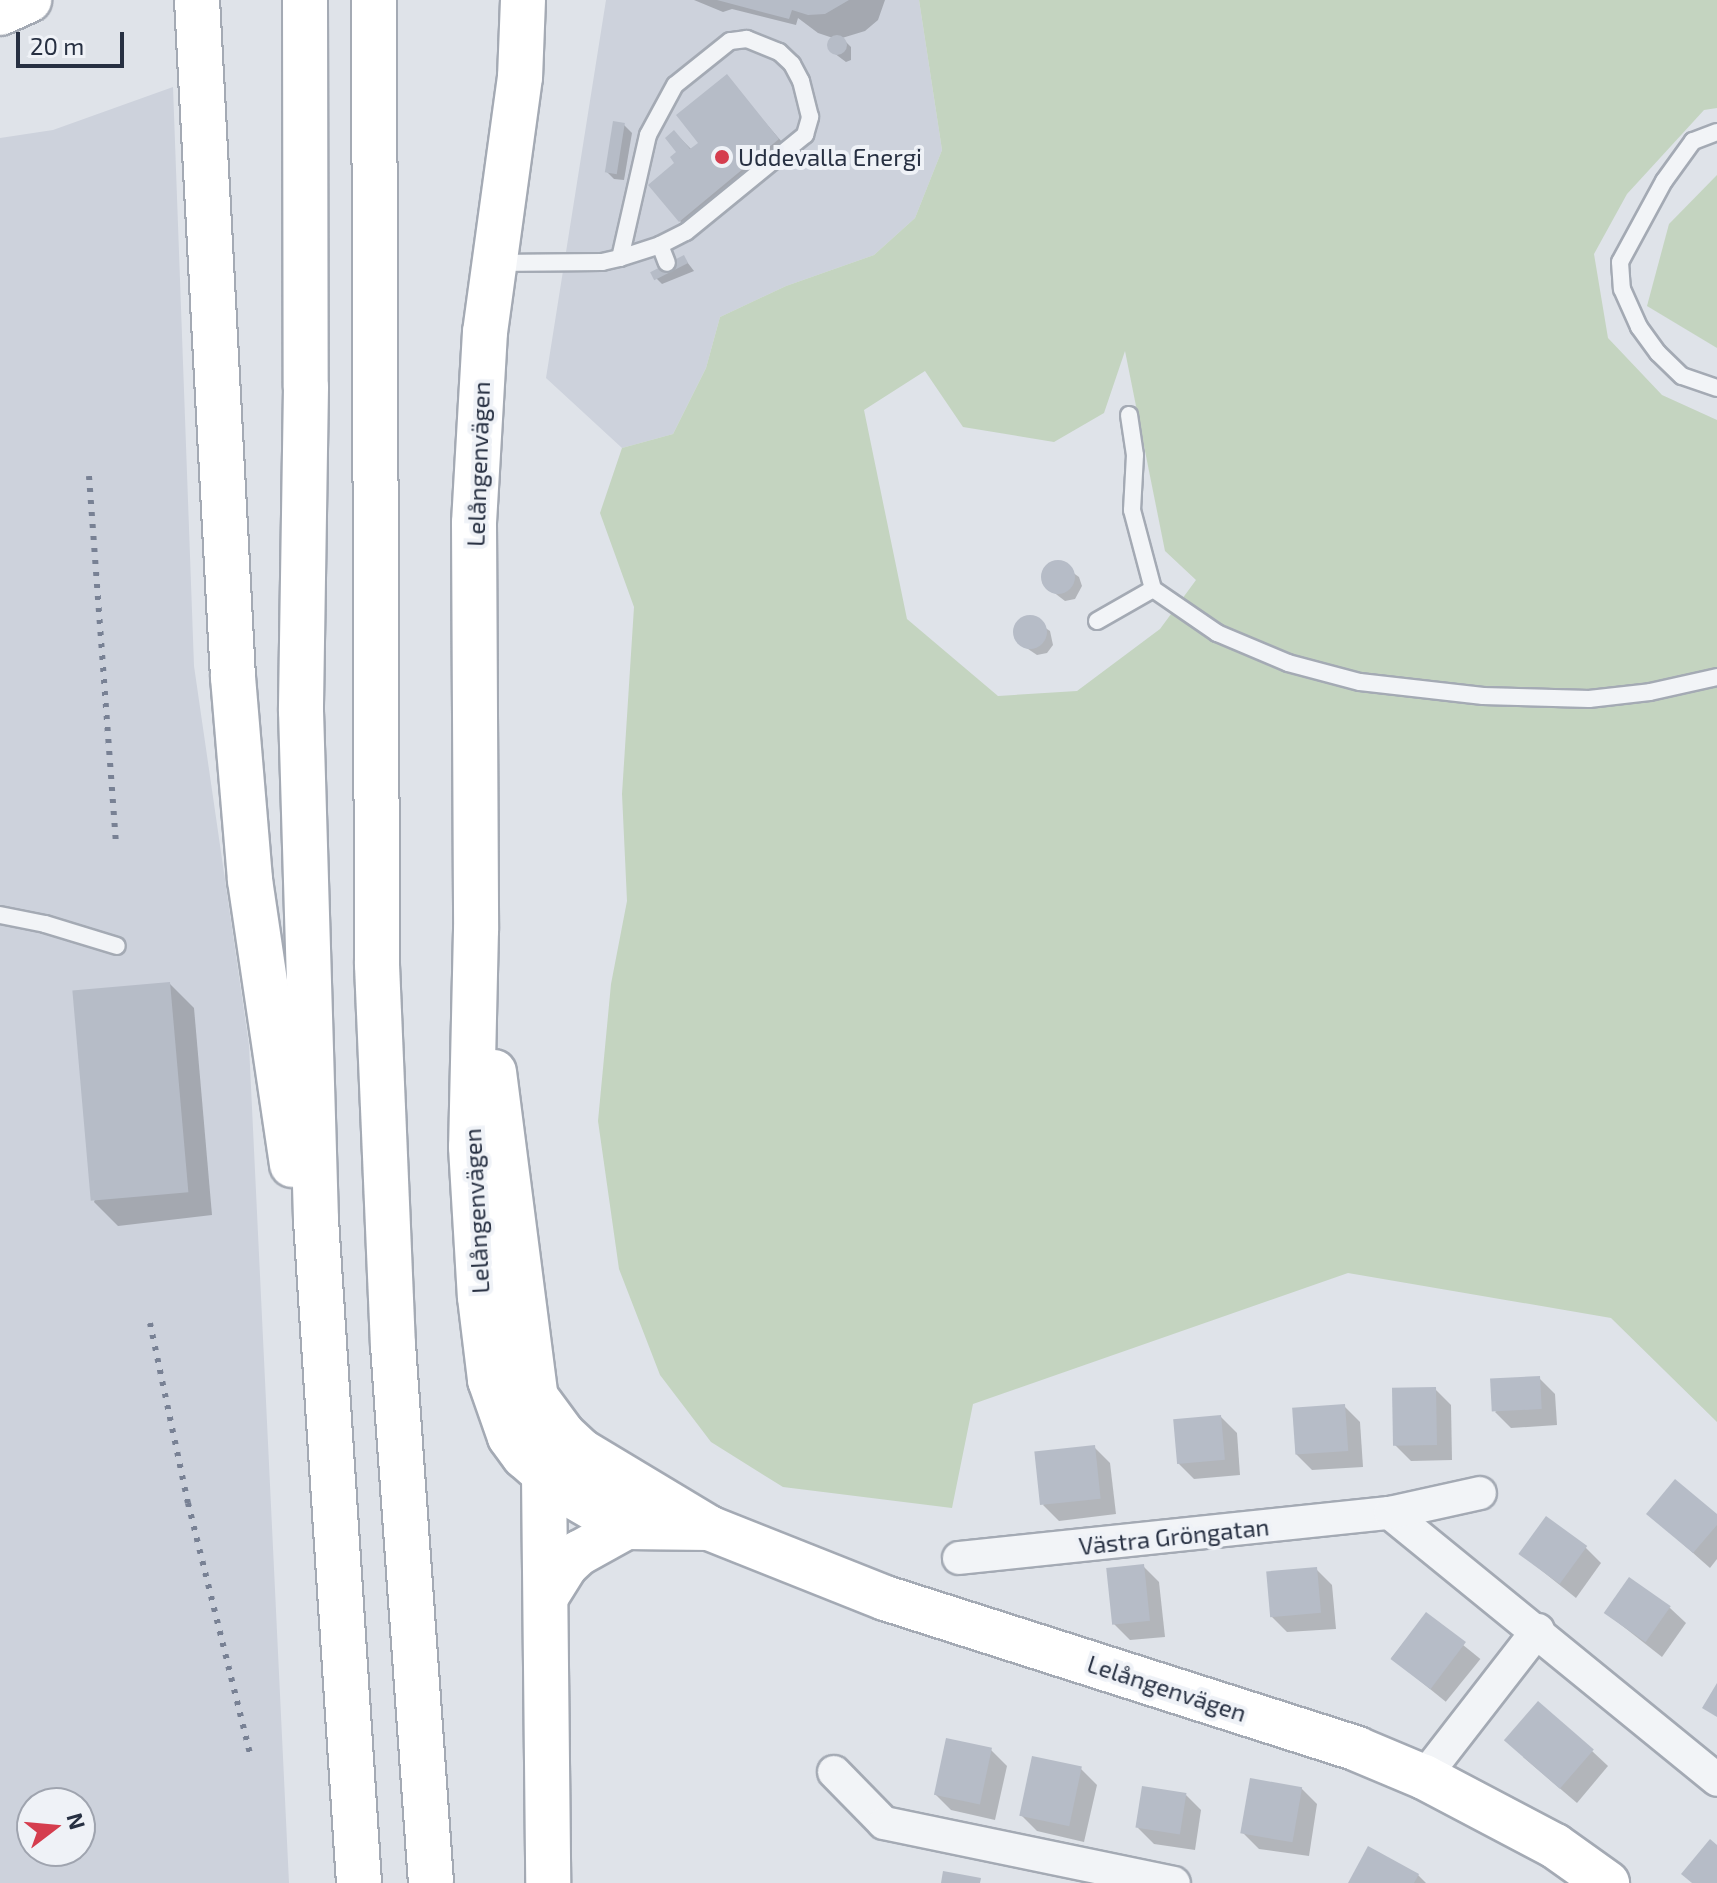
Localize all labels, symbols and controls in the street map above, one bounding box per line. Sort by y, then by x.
scale bar [20,16,128,66]
text: 20 m [30,31,84,60]
place label: Uddevalla Energi [738,143,922,171]
marker: Uddevalla Energi [713,148,731,166]
street label: Lelångenvägen [461,381,495,547]
street label: Lelångenvägen [457,1128,495,1294]
street label: Västra Gröngatan [1077,1512,1271,1560]
street label: Lelångenvägen [1084,1649,1250,1727]
north arrow [16,1787,96,1867]
text: N [62,1810,92,1832]

